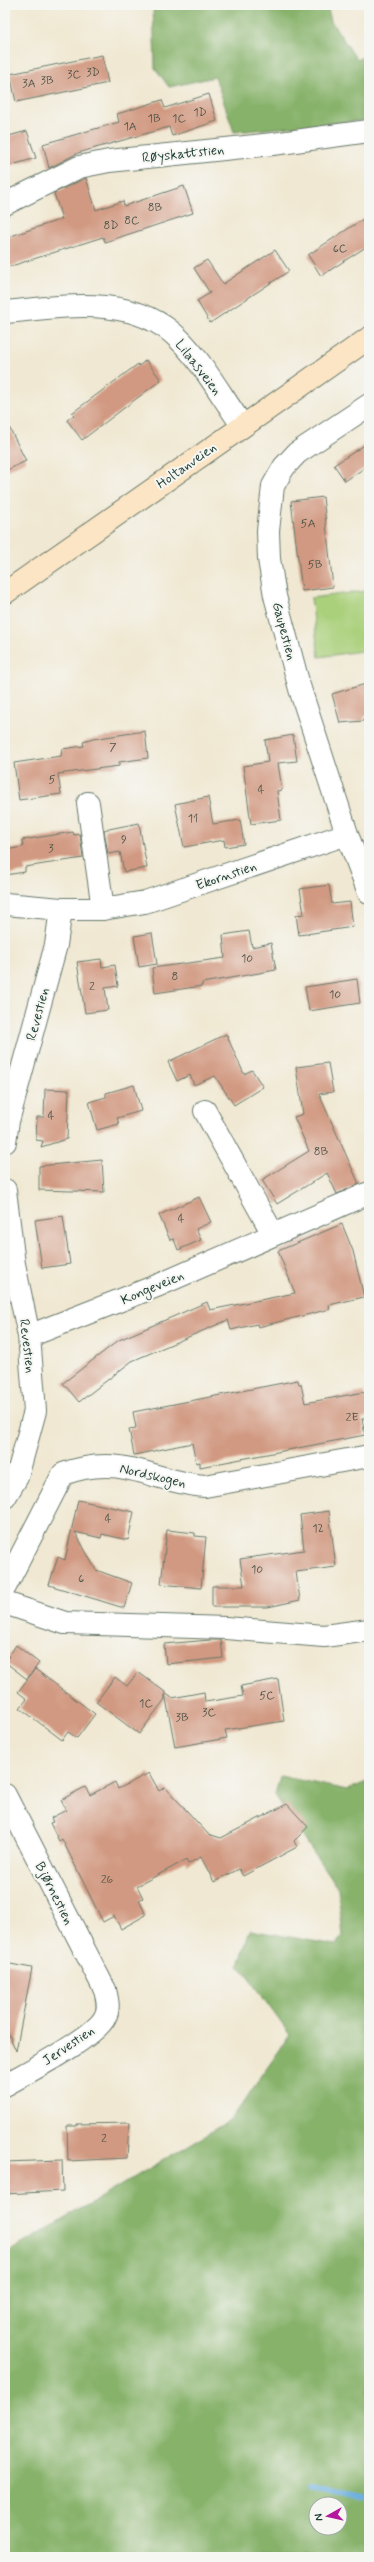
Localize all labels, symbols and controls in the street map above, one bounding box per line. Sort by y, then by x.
house number: 3D [86,65,100,81]
house number: 3C [67,67,81,83]
house number: 3B [40,73,54,89]
house number: 3A [22,76,36,92]
house number: 1D [193,105,207,121]
house number: 1B [148,111,161,127]
house number: 1C [172,111,186,127]
house number: 1A [123,119,137,135]
street label: Røyskattstien [141,141,225,167]
house number: 8B [148,200,163,216]
house number: 8C [124,213,140,229]
house number: 8D [103,218,119,234]
house number: 6C [333,241,348,257]
street label: Lilaasveien [171,336,226,399]
street label: Holtanveien [153,439,220,493]
house number: 5A [300,516,316,532]
house number: 5B [308,557,323,573]
street label: Gaupestien [268,600,300,662]
house number: 7 [109,740,117,756]
house number: 5 [48,772,56,788]
house number: 4 [258,782,265,798]
house number: 11 [188,811,198,827]
house number: 9 [121,832,127,848]
house number: 3 [48,841,54,857]
street label: Ekornstien [194,857,259,895]
house number: 10 [241,951,253,967]
house number: 8 [172,969,178,985]
house number: 2 [89,979,95,995]
street label: Revestien [22,986,54,1043]
house number: 10 [329,987,341,1003]
house number: 4 [48,1108,55,1124]
house number: 8B [314,1144,329,1160]
house number: 4 [178,1211,185,1227]
street label: Kongeveien [118,1267,187,1310]
street label: Revestien [15,1318,39,1374]
house number: 2E [346,1410,358,1426]
street label: Nordskogen [118,1460,188,1493]
house number: 4 [105,1511,112,1527]
house number: 12 [312,1521,324,1537]
house number: 10 [251,1562,263,1578]
house number: 6 [78,1571,84,1587]
house number: 5C [259,1688,275,1704]
house number: 1C [139,1696,153,1712]
house number: 3C [202,1705,216,1721]
house number: 3B [175,1710,189,1726]
street label: Bjørnestien [31,1859,78,1928]
house number: 26 [101,1872,114,1888]
street label: Jervestien [39,2022,98,2070]
house number: 2 [101,2131,107,2147]
north arrow [308,2496,348,2536]
text: N [312,2513,327,2522]

